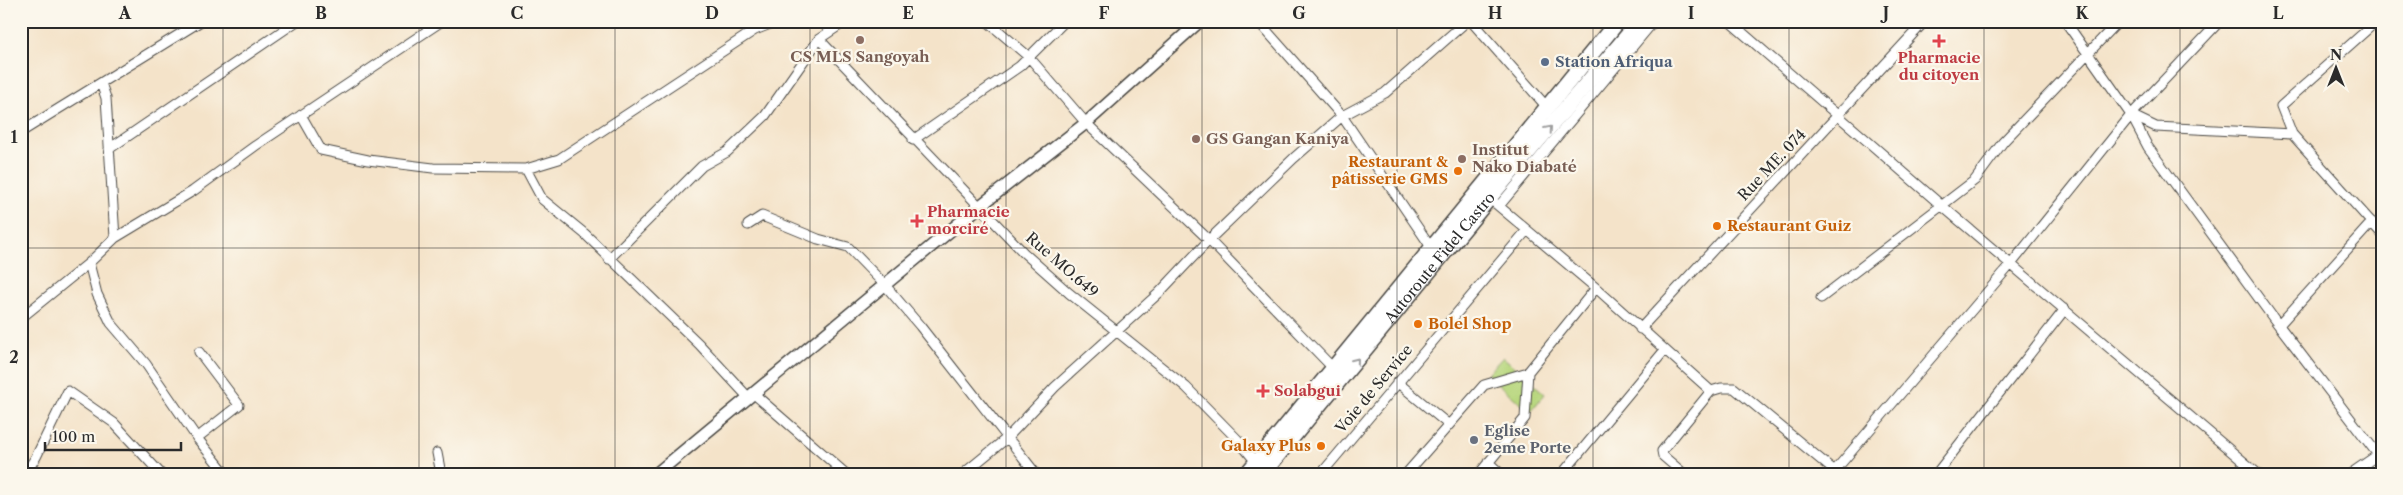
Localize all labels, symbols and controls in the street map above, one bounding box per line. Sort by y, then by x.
text: A [118,3,132,23]
text: B [315,3,327,23]
text: C [511,3,523,23]
text: D [705,3,719,23]
text: E [902,3,914,23]
text: F [1099,3,1110,23]
text: G [1292,3,1306,23]
text: H [1488,3,1502,23]
text: I [1688,3,1695,23]
text: J [1880,3,1889,23]
text: K [2076,3,2090,23]
text: L [2272,3,2284,23]
marker: CS MLS Sangoyah [854,34,866,46]
marker: Pharmacie du citoyen [1933,35,1945,47]
north arrow [2310,42,2360,92]
text: N [2330,46,2342,64]
place label: CS MLS Sangoyah [790,47,930,66]
place label: Pharmacie du citoyen [1898,48,1980,84]
place label: Station Afriqua [1555,52,1673,71]
marker: Station Afriqua [1539,56,1551,68]
one-way arrow [1543,125,1552,134]
street label: Rue ME. 074 [1734,125,1810,204]
text: 1 [10,127,18,147]
place label: GS Gangan Kaniya [1206,129,1349,148]
marker: GS Gangan Kaniya [1190,133,1202,145]
place label: Institut Nako Diabaté [1472,140,1577,176]
place label: Restaurant & pâtisserie GMS [1331,152,1449,188]
marker: Institut Nako Diabaté [1456,153,1468,165]
marker: Restaurant & pâtisserie GMS [1452,165,1464,177]
street label: Autoroute Fidel Castro [1379,188,1499,328]
place label: Pharmacie morciré [927,202,1010,238]
marker: Pharmacie morciré [911,215,923,227]
place label: Restaurant Guiz [1727,216,1851,235]
marker: Restaurant Guiz [1711,220,1723,232]
street label: Rue MO.649 [1022,228,1102,301]
place label: Bolel Shop [1428,314,1511,333]
marker: Bolel Shop [1412,318,1424,330]
street label: Voie de Service [1330,340,1416,438]
text: 2 [9,347,19,367]
one-way arrow [1350,358,1358,367]
place label: Solabgui [1274,381,1341,400]
marker: Solabgui [1256,384,1270,398]
scale bar [45,420,181,452]
place label: Eglise 2eme Porte [1484,421,1571,457]
text: 100 m [52,427,95,446]
marker: Eglise 2eme Porte [1468,434,1480,446]
place label: Galaxy Plus [1221,436,1311,455]
marker: Galaxy Plus [1315,440,1327,452]

